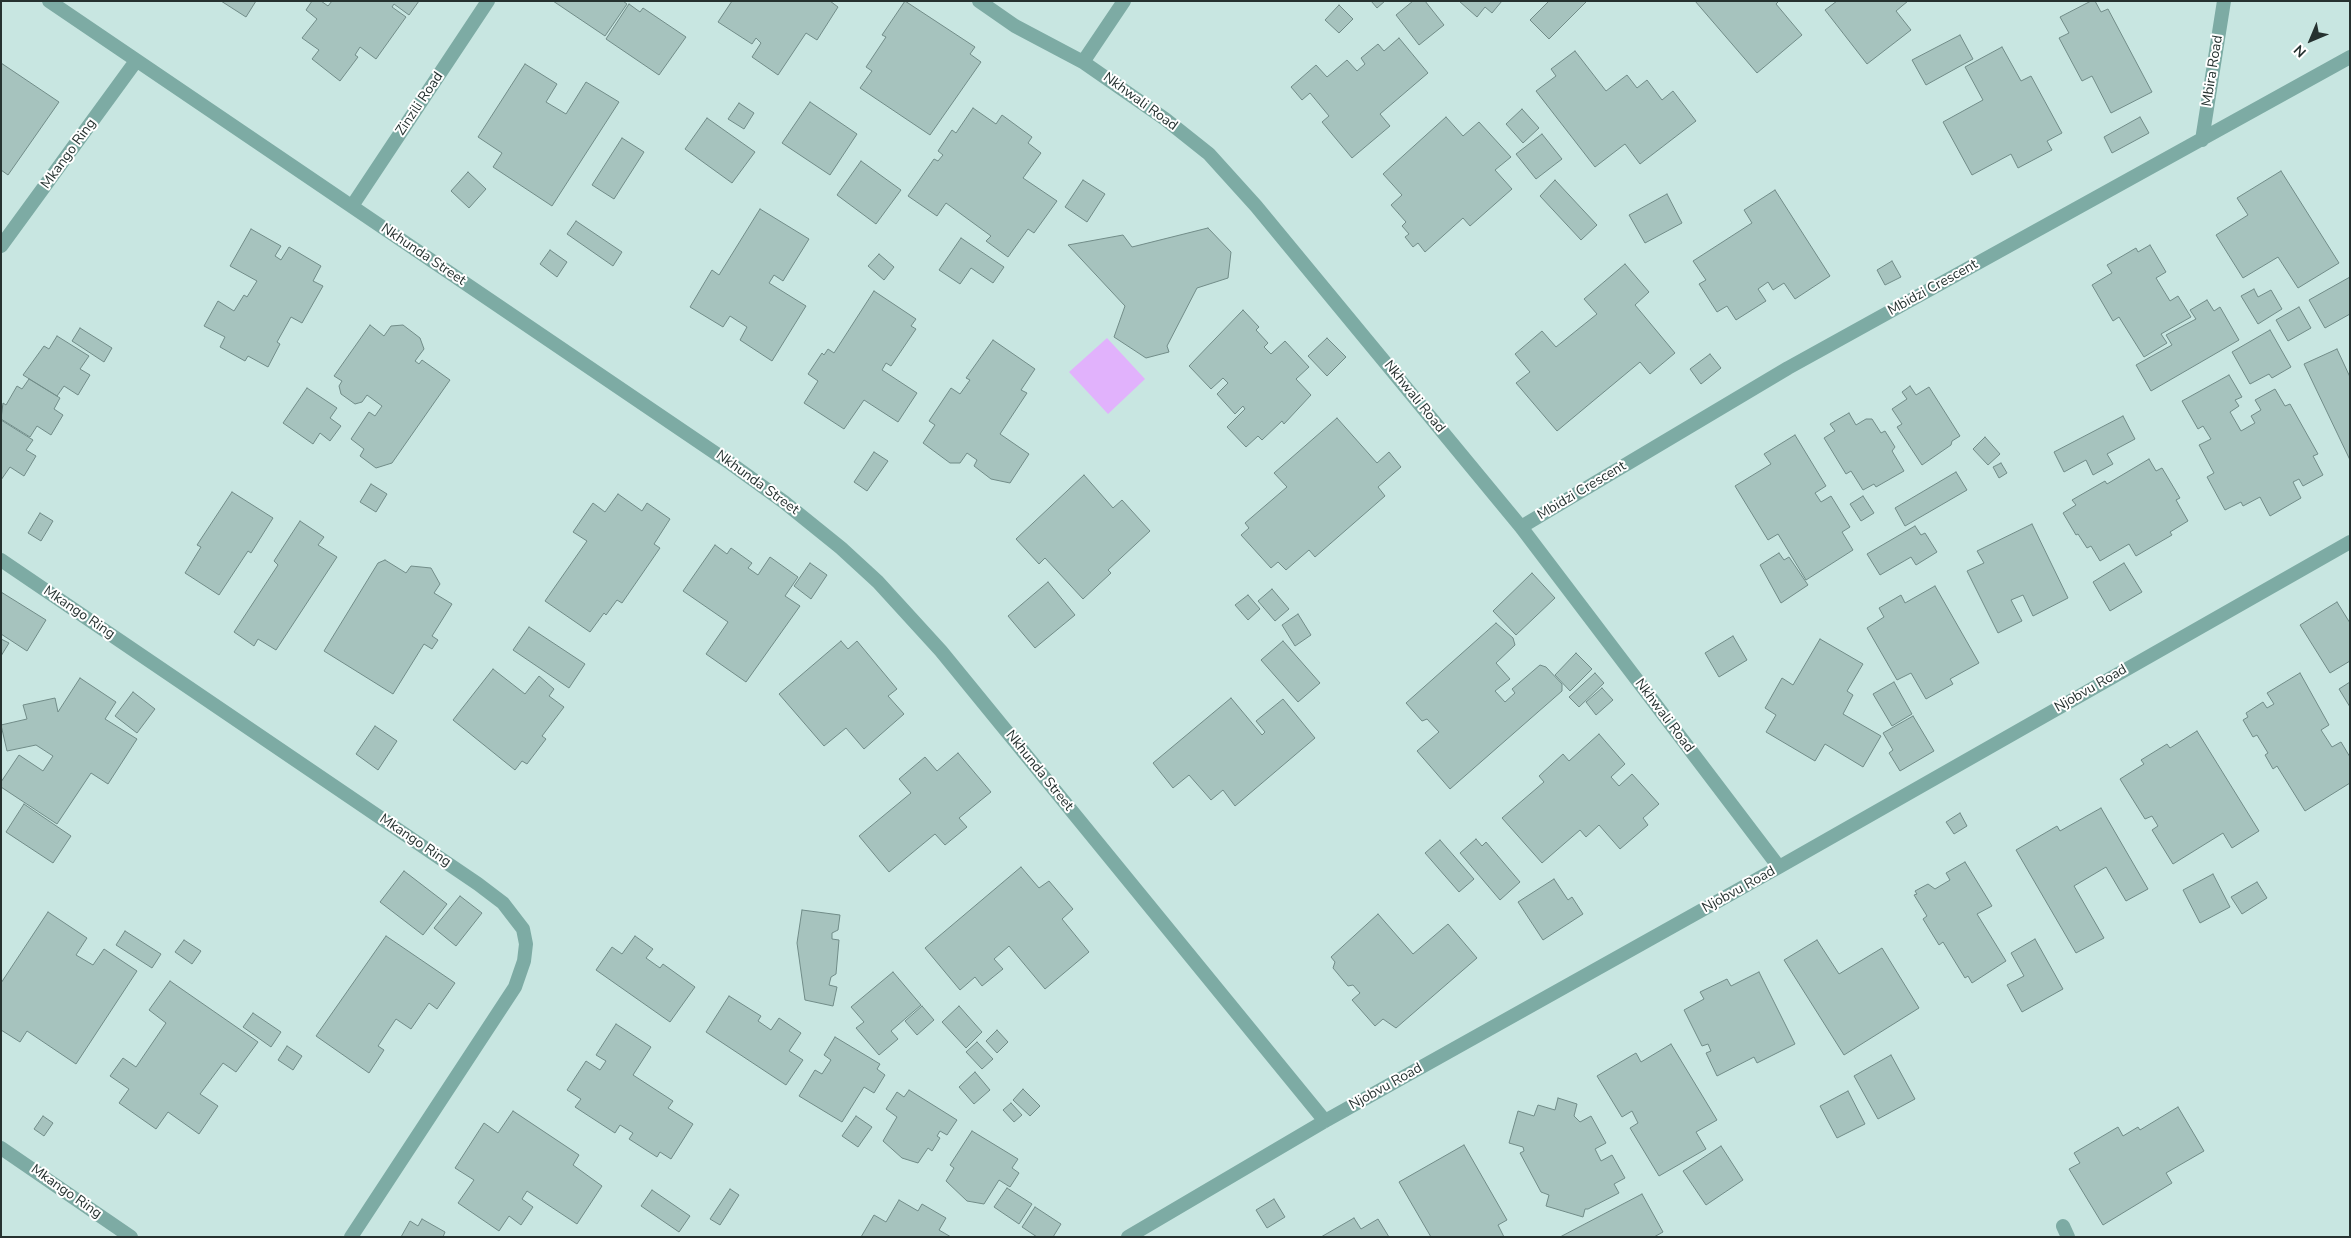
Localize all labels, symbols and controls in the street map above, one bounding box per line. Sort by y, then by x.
north arrow [2286,15,2336,65]
street label: Mbira Road [2199,34,2227,108]
text: N [2290,41,2310,61]
street label: Zinzili Road [393,69,447,139]
street label: Nkhwali Road [1100,69,1180,135]
street label: Mkango Ring [38,116,100,192]
street label: Nkhunda Street [377,220,469,290]
street label: Mbidzi Crescent [1885,256,1981,320]
street label: Nkhwali Road [1380,358,1448,436]
street label: Nkhunda Street [712,447,802,519]
street label: Mbidzi Crescent [1535,458,1629,524]
street label: Mkango Ring [40,583,118,643]
street label: Njobvu Road [2052,662,2130,716]
street label: Nkhwali Road [1631,676,1697,756]
street label: Nkhunda Street [1001,727,1077,815]
street label: Mkango Ring [376,811,454,871]
street label: Njobvu Road [1700,863,1778,917]
street label: Njobvu Road [1347,1060,1425,1114]
street label: Mkango Ring [27,1161,105,1223]

